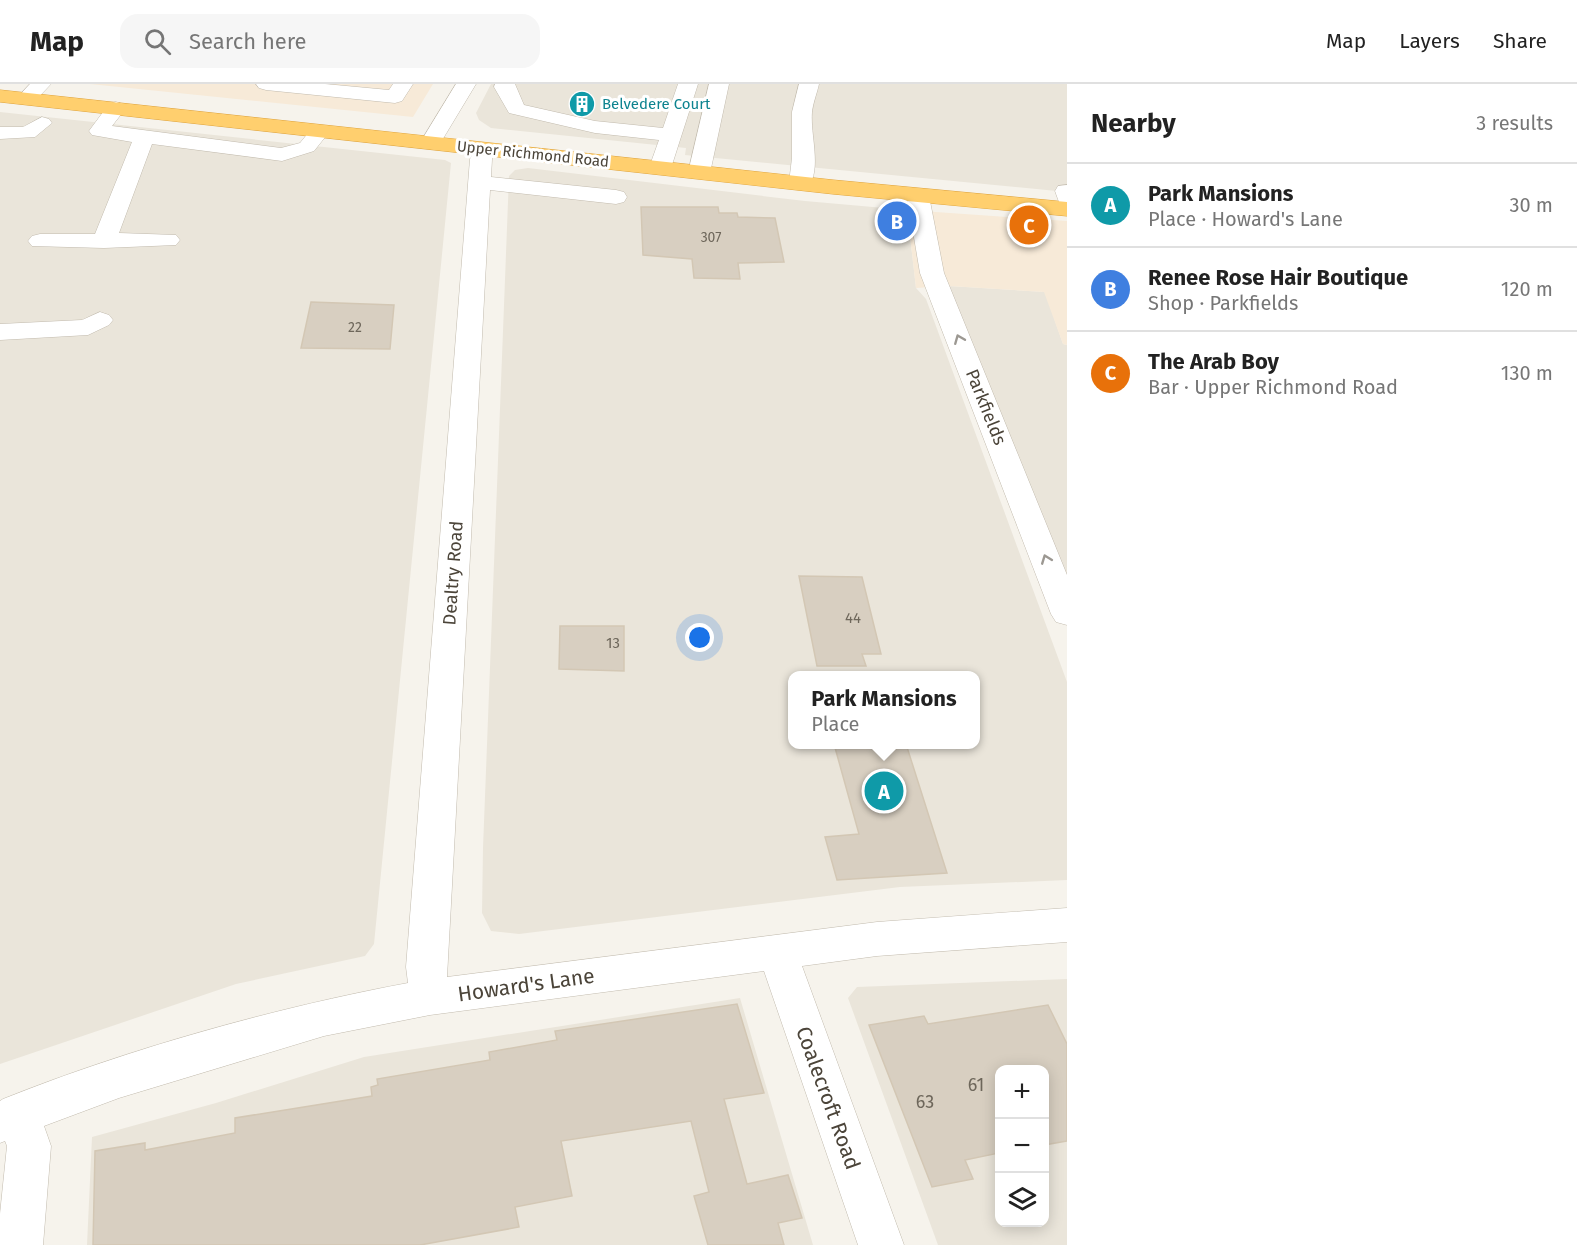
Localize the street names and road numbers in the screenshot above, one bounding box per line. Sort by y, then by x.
street label: Upper Richmond Road [456,137,610,171]
street label: Parkfields [961,366,1011,448]
street label: Dealtry Road [438,520,468,626]
street label: Howard's Lane [456,963,596,1007]
street label: Coalecroft Road [790,1023,866,1173]

